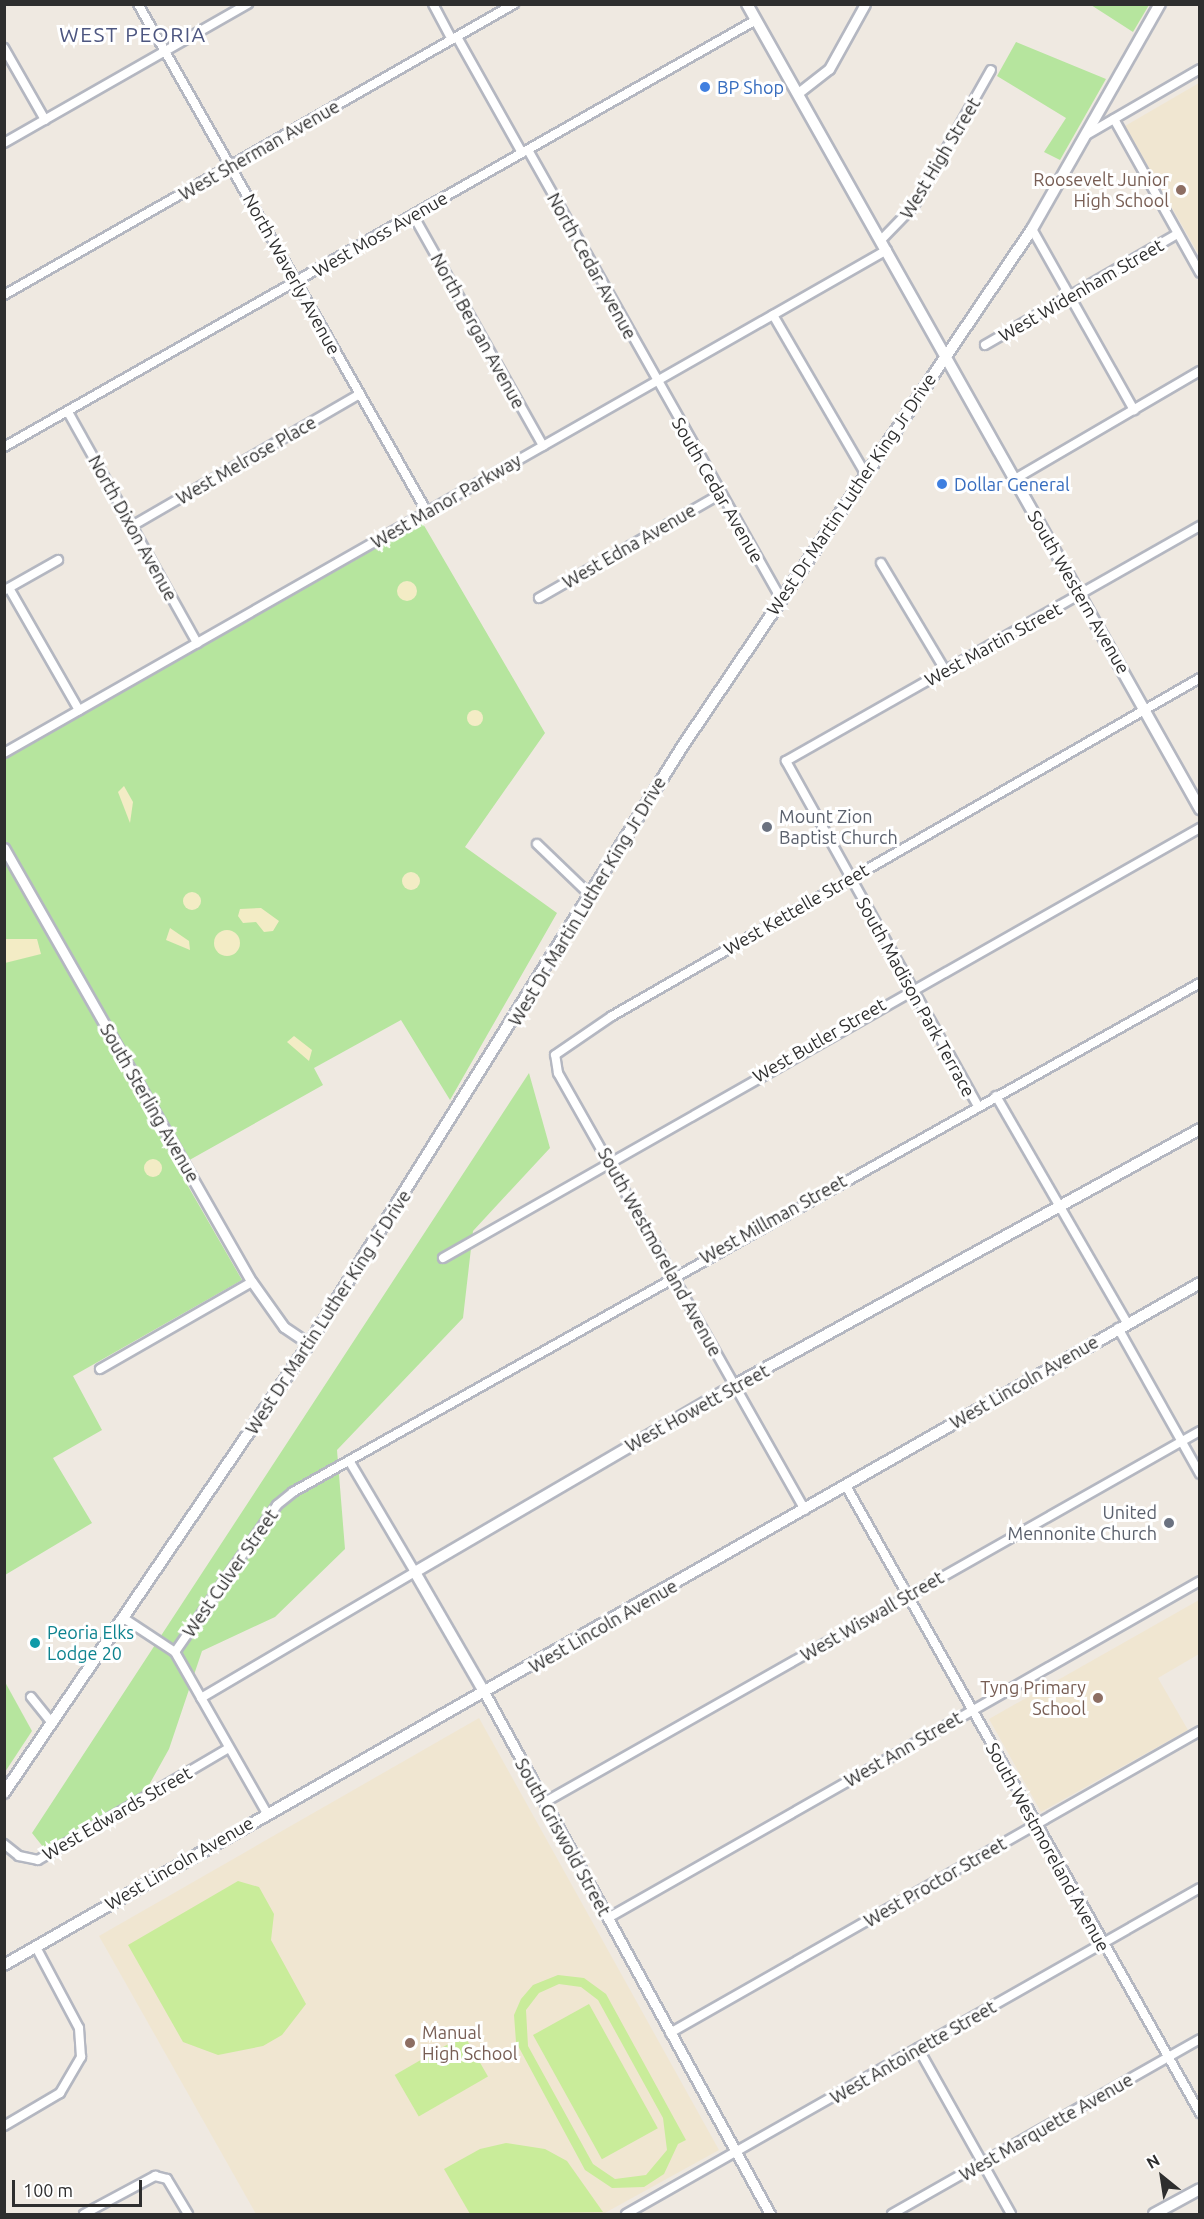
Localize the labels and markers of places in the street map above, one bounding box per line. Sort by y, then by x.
place label: BP Shop [717,76,784,98]
marker: BP Shop [698,80,712,94]
place label: Roosevelt Junior High School [1033,169,1169,212]
marker: Roosevelt Junior High School [1174,183,1188,197]
place label: Dollar General [954,473,1070,495]
marker: Dollar General [935,477,949,491]
place label: Mount Zion Baptist Church [779,806,898,848]
marker: Mount Zion Baptist Church [760,820,774,834]
place label: United Mennonite Church [1008,1502,1157,1544]
marker: United Mennonite Church [1162,1516,1176,1530]
place label: Peoria Elks Lodge 20 [47,1622,134,1664]
marker: Peoria Elks Lodge 20 [28,1636,42,1650]
place label: Tyng Primary School [980,1677,1086,1720]
marker: Tyng Primary School [1091,1691,1105,1705]
place label: Manual High School [422,2022,518,2064]
marker: Manual High School [403,2036,417,2050]

